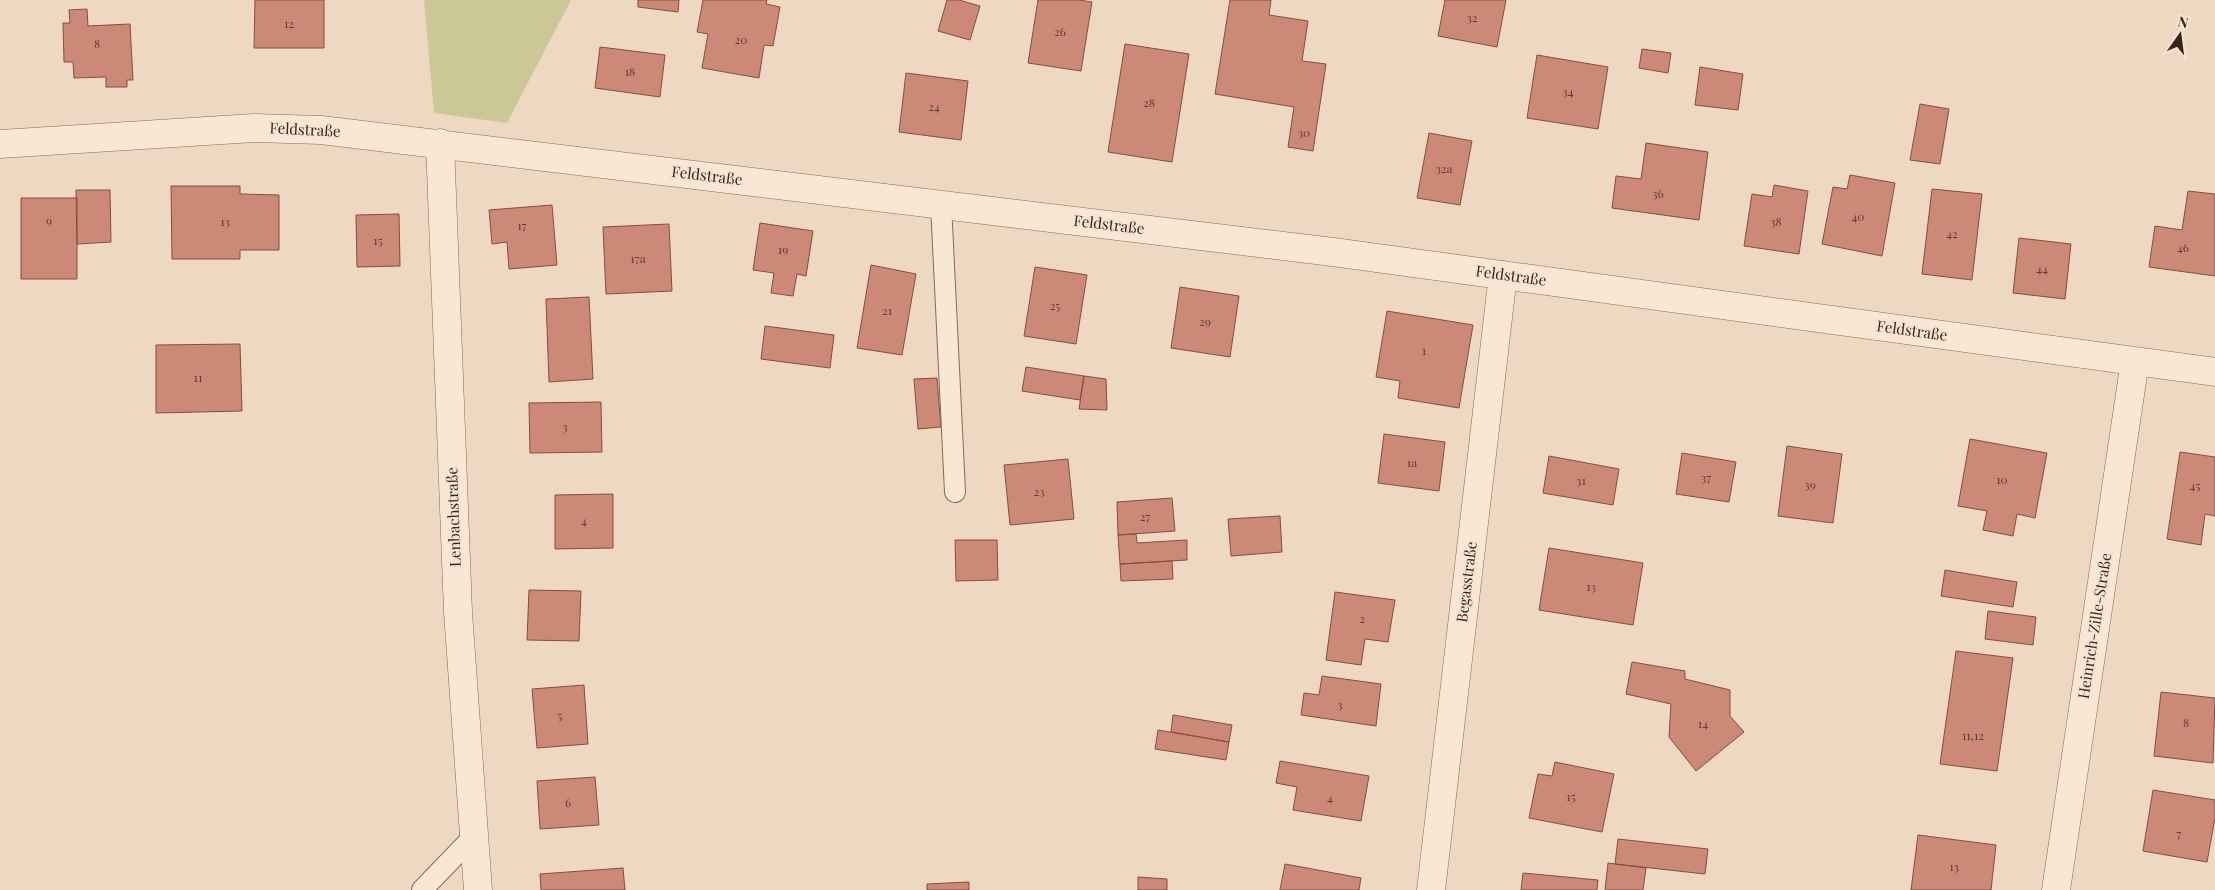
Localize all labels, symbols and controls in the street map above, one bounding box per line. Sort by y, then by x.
house number: 32 [1466,9,1478,25]
north arrow [2155,10,2205,60]
text: N [2176,11,2190,32]
house number: 12 [284,15,294,31]
house number: 26 [1054,23,1066,39]
house number: 20 [735,31,747,47]
house number: 8 [94,35,100,51]
house number: 18 [625,63,635,79]
house number: 34 [1562,83,1574,99]
house number: 28 [1143,94,1155,110]
house number: 24 [928,98,940,114]
street label: Feldstraße [269,117,341,141]
house number: 30 [1298,124,1310,140]
house number: 32a [1435,160,1453,176]
street label: Feldstraße [671,161,744,189]
house number: 36 [1652,185,1664,201]
house number: 40 [1851,208,1865,224]
street label: Feldstraße [1073,210,1146,238]
house number: 9 [46,212,52,228]
house number: 13 [220,213,230,229]
house number: 38 [1770,213,1782,229]
house number: 17 [517,217,527,233]
house number: 42 [1946,225,1958,241]
house number: 15 [373,232,383,248]
house number: 46 [2177,239,2189,255]
house number: 19 [778,241,788,257]
house number: 17a [630,250,646,266]
street label: Feldstraße [1475,260,1548,290]
house number: 44 [2036,260,2048,276]
house number: 25 [1050,297,1060,313]
house number: 21 [882,302,893,318]
house number: 29 [1199,313,1211,329]
street label: Feldstraße [1876,315,1949,345]
house number: 1 [1422,342,1427,358]
house number: 11 [194,369,203,385]
house number: 3 [562,418,568,434]
house number: 1a [1407,454,1417,470]
street label: Lenbachstraße [441,467,465,567]
house number: 37 [1701,469,1711,485]
house number: 10 [1996,471,2008,487]
house number: 31 [1576,472,1586,488]
house number: 39 [1804,476,1816,492]
house number: 45 [2190,477,2200,493]
house number: 23 [1033,483,1045,499]
house number: 27 [1140,508,1150,524]
house number: 4 [581,512,587,528]
street label: Begasstraße [1451,540,1481,623]
street label: Heinrich-Zille-Straße [2073,552,2115,700]
house number: 13 [1586,578,1596,594]
house number: 2 [1359,610,1365,626]
house number: 3 [1337,696,1343,712]
house number: 5 [558,707,563,723]
house number: 8 [2183,714,2189,730]
house number: 14 [1698,715,1708,731]
house number: 11,12 [1962,727,1984,743]
house number: 15 [1566,788,1576,804]
house number: 4 [1327,789,1333,805]
house number: 6 [565,794,571,810]
house number: 7 [2177,825,2182,841]
house number: 13 [1949,858,1959,874]

